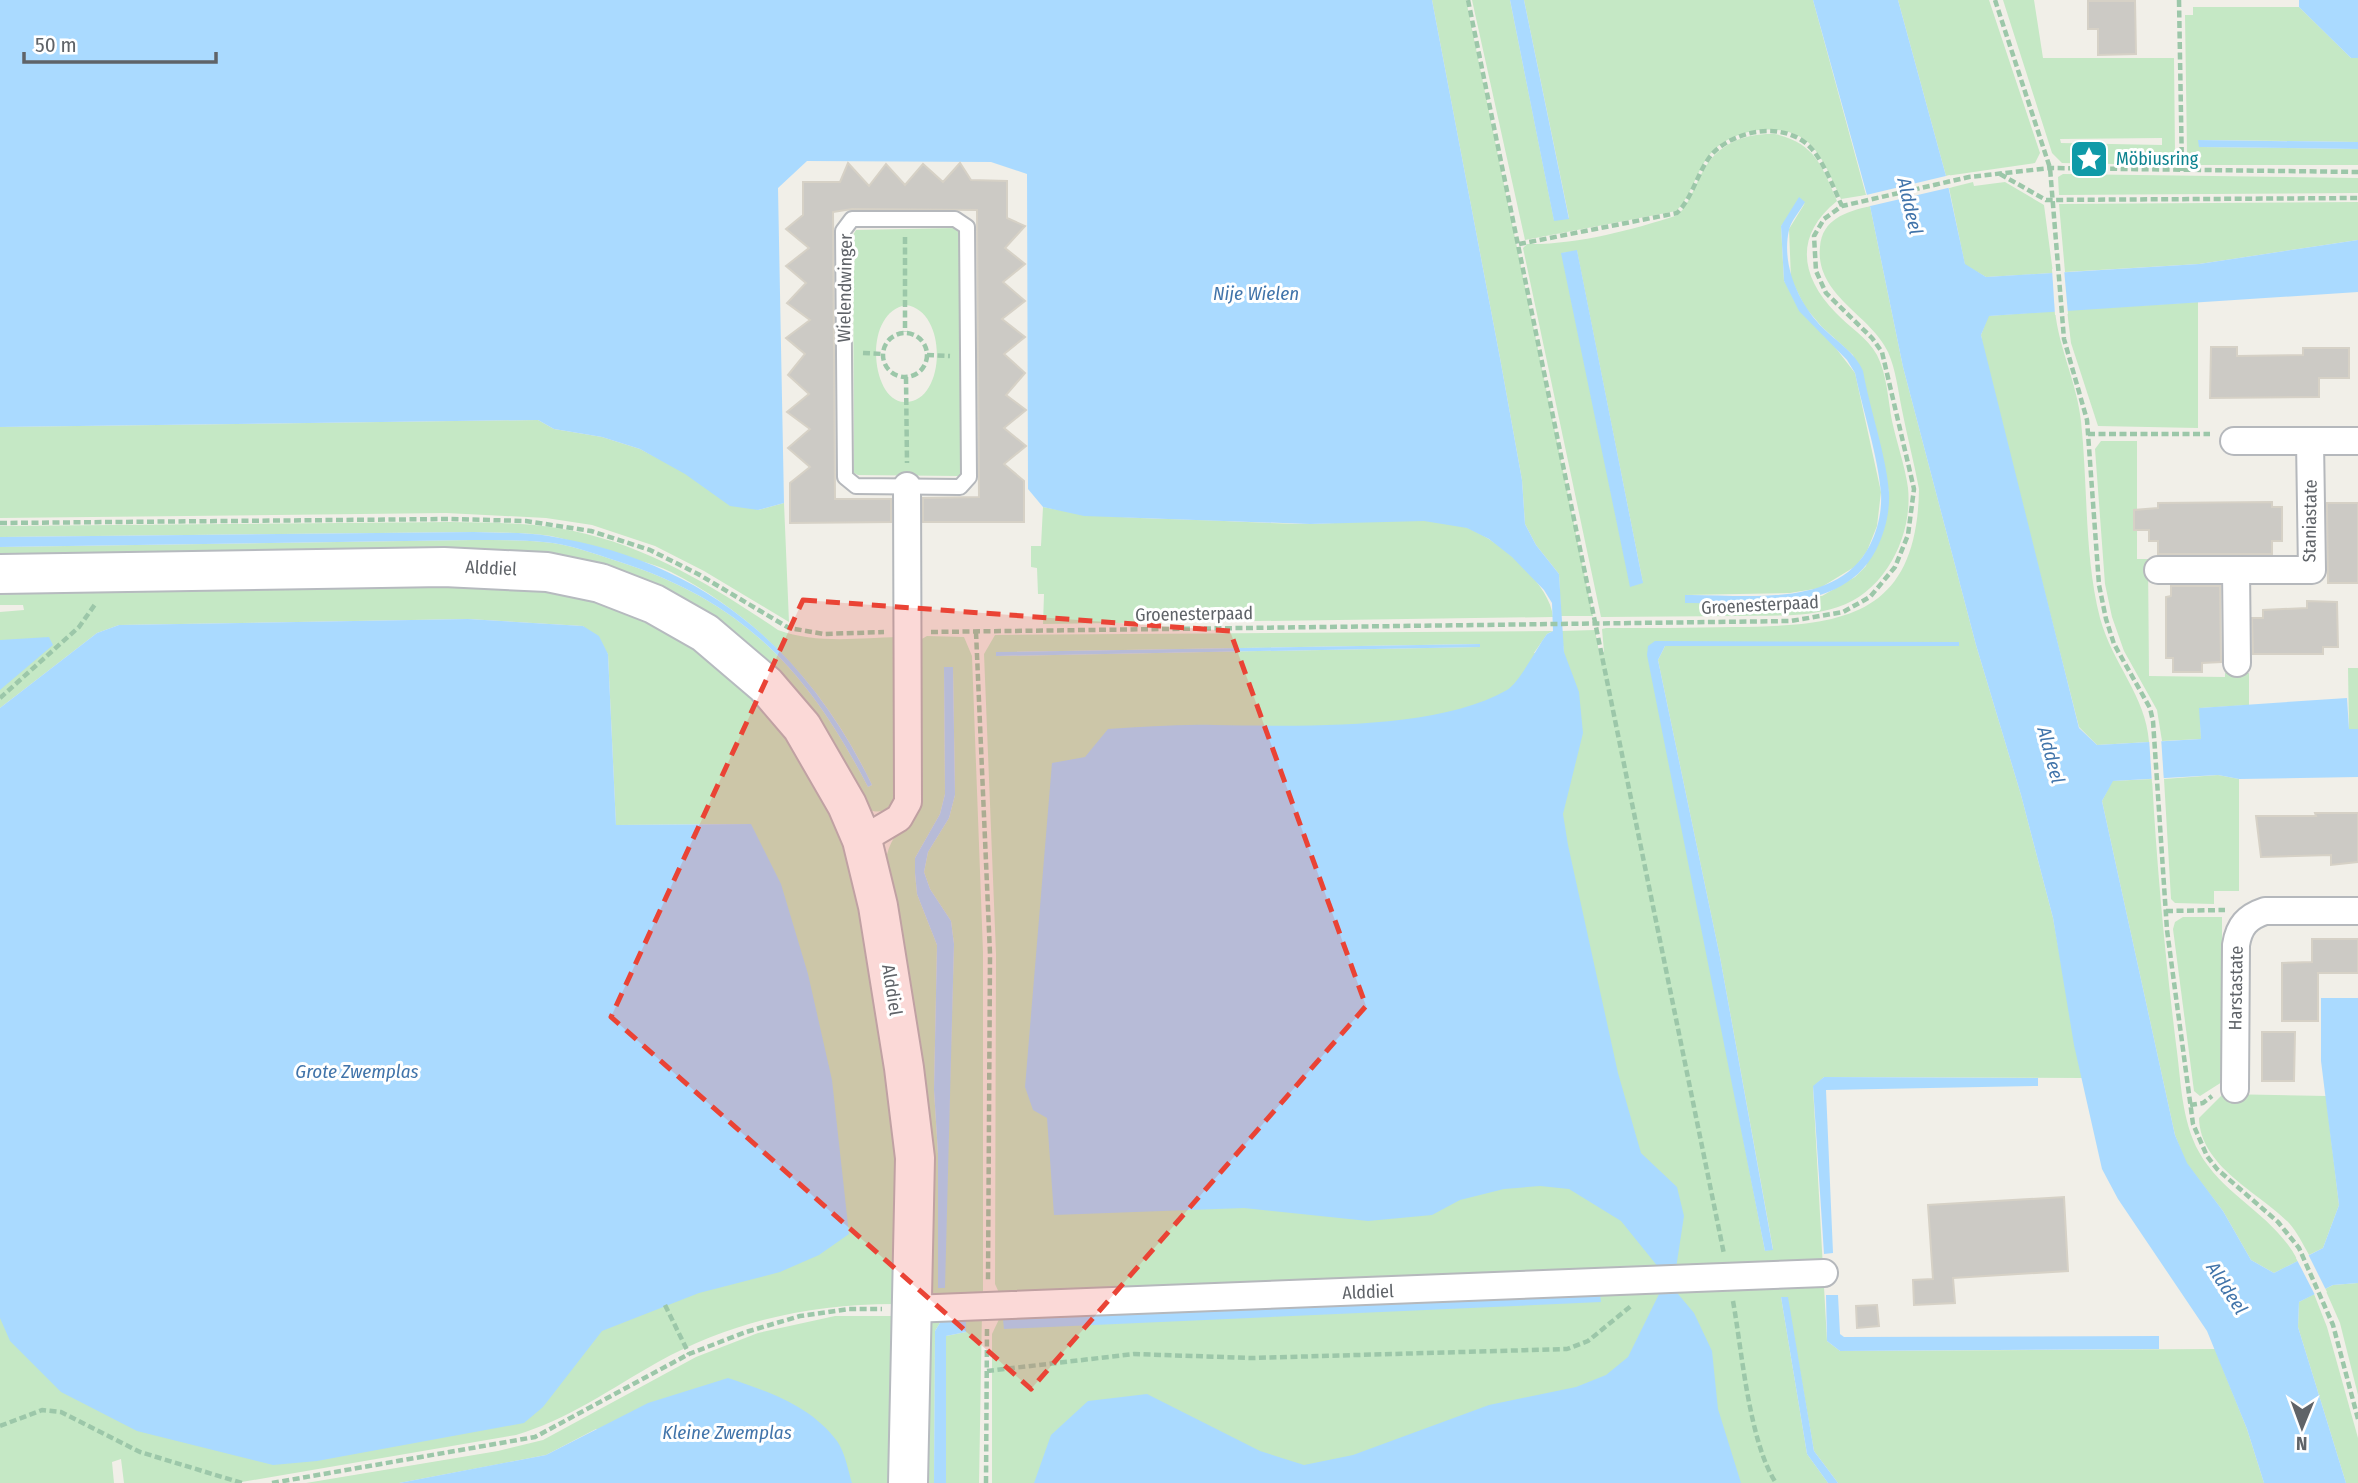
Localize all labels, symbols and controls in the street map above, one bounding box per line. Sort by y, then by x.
scale bar [24,21,217,65]
text: 50 m [35,32,77,58]
place icon: Möbiusring [2068,138,2110,180]
place label: Möbiusring [2116,148,2199,170]
water label: Alddeel [1892,174,1928,237]
street label: Wielendwinger [833,233,857,343]
water label: Nije Wielen [1213,282,1299,305]
street label: Staniastate [2298,479,2322,563]
street label: Alddiel [465,556,518,580]
street label: Groenesterpaad [1701,591,1819,619]
street label: Groenesterpaad [1135,602,1253,626]
water label: Alddeel [2032,723,2070,786]
street label: Harstastate [2224,945,2248,1031]
street label: Alddiel [877,963,907,1017]
water label: Grote Zwemplas [295,1060,419,1083]
water label: Alddeel [2201,1257,2252,1319]
street label: Alddiel [1342,1280,1394,1304]
north arrow [2267,1392,2337,1462]
water label: Kleine Zwemplas [662,1421,792,1444]
text: N [2296,1432,2308,1455]

